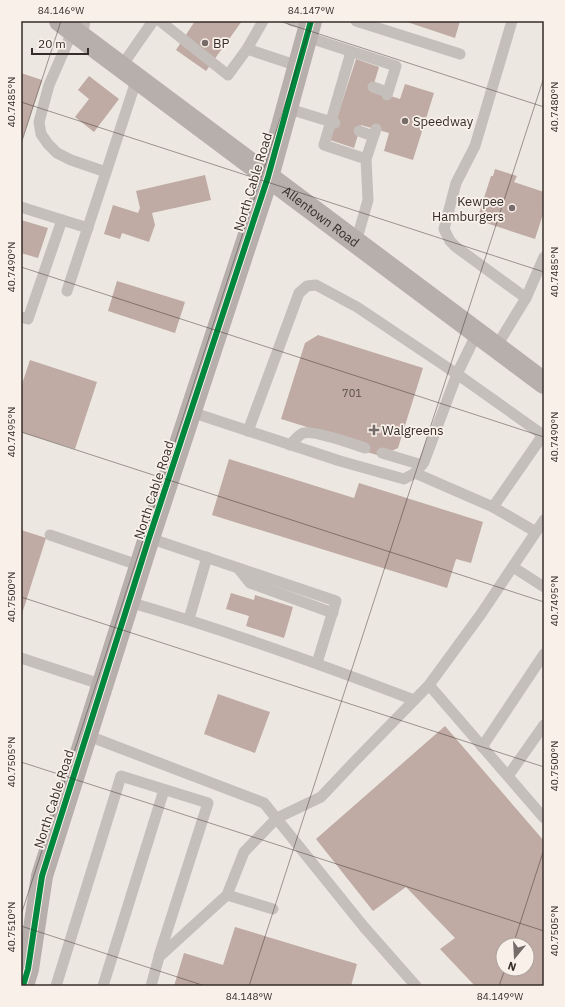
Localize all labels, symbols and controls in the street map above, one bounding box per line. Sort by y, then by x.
text: 84.146°W [38,4,84,17]
text: 84.147°W [288,4,334,17]
scale bar [32,30,88,56]
place label: BP [213,35,229,52]
text: 20 m [38,36,66,51]
marker: BP [200,38,210,48]
text: 40.7485°N [5,77,18,127]
text: 40.7480°N [548,82,561,132]
place label: Speedway [413,113,474,130]
marker: Speedway [400,116,410,126]
street label: North Cable Road [230,131,276,233]
street label: Allentown Road [279,182,363,251]
place label: Kewpee Hamburgers [432,193,504,225]
marker: Kewpee Hamburgers [507,203,517,213]
text: 40.7490°N [5,242,18,292]
text: 40.7485°N [548,247,561,297]
house number: 701 [342,386,362,400]
text: 40.7495°N [5,407,18,457]
text: 40.7490°N [548,412,561,462]
place label: Walgreens [382,422,444,439]
marker: Walgreens [369,425,379,435]
street label: North Cable Road [130,439,178,541]
text: 40.7500°N [5,572,18,622]
text: 40.7495°N [548,576,561,626]
text: 40.7505°N [5,737,18,787]
text: 40.7500°N [548,741,561,791]
street label: North Cable Road [30,748,78,850]
text: 40.7510°N [5,902,18,952]
text: 40.7505°N [548,906,561,956]
north arrow [495,937,535,977]
text: N [506,959,518,974]
text: 84.148°W [226,990,272,1003]
text: 84.149°W [477,990,523,1003]

